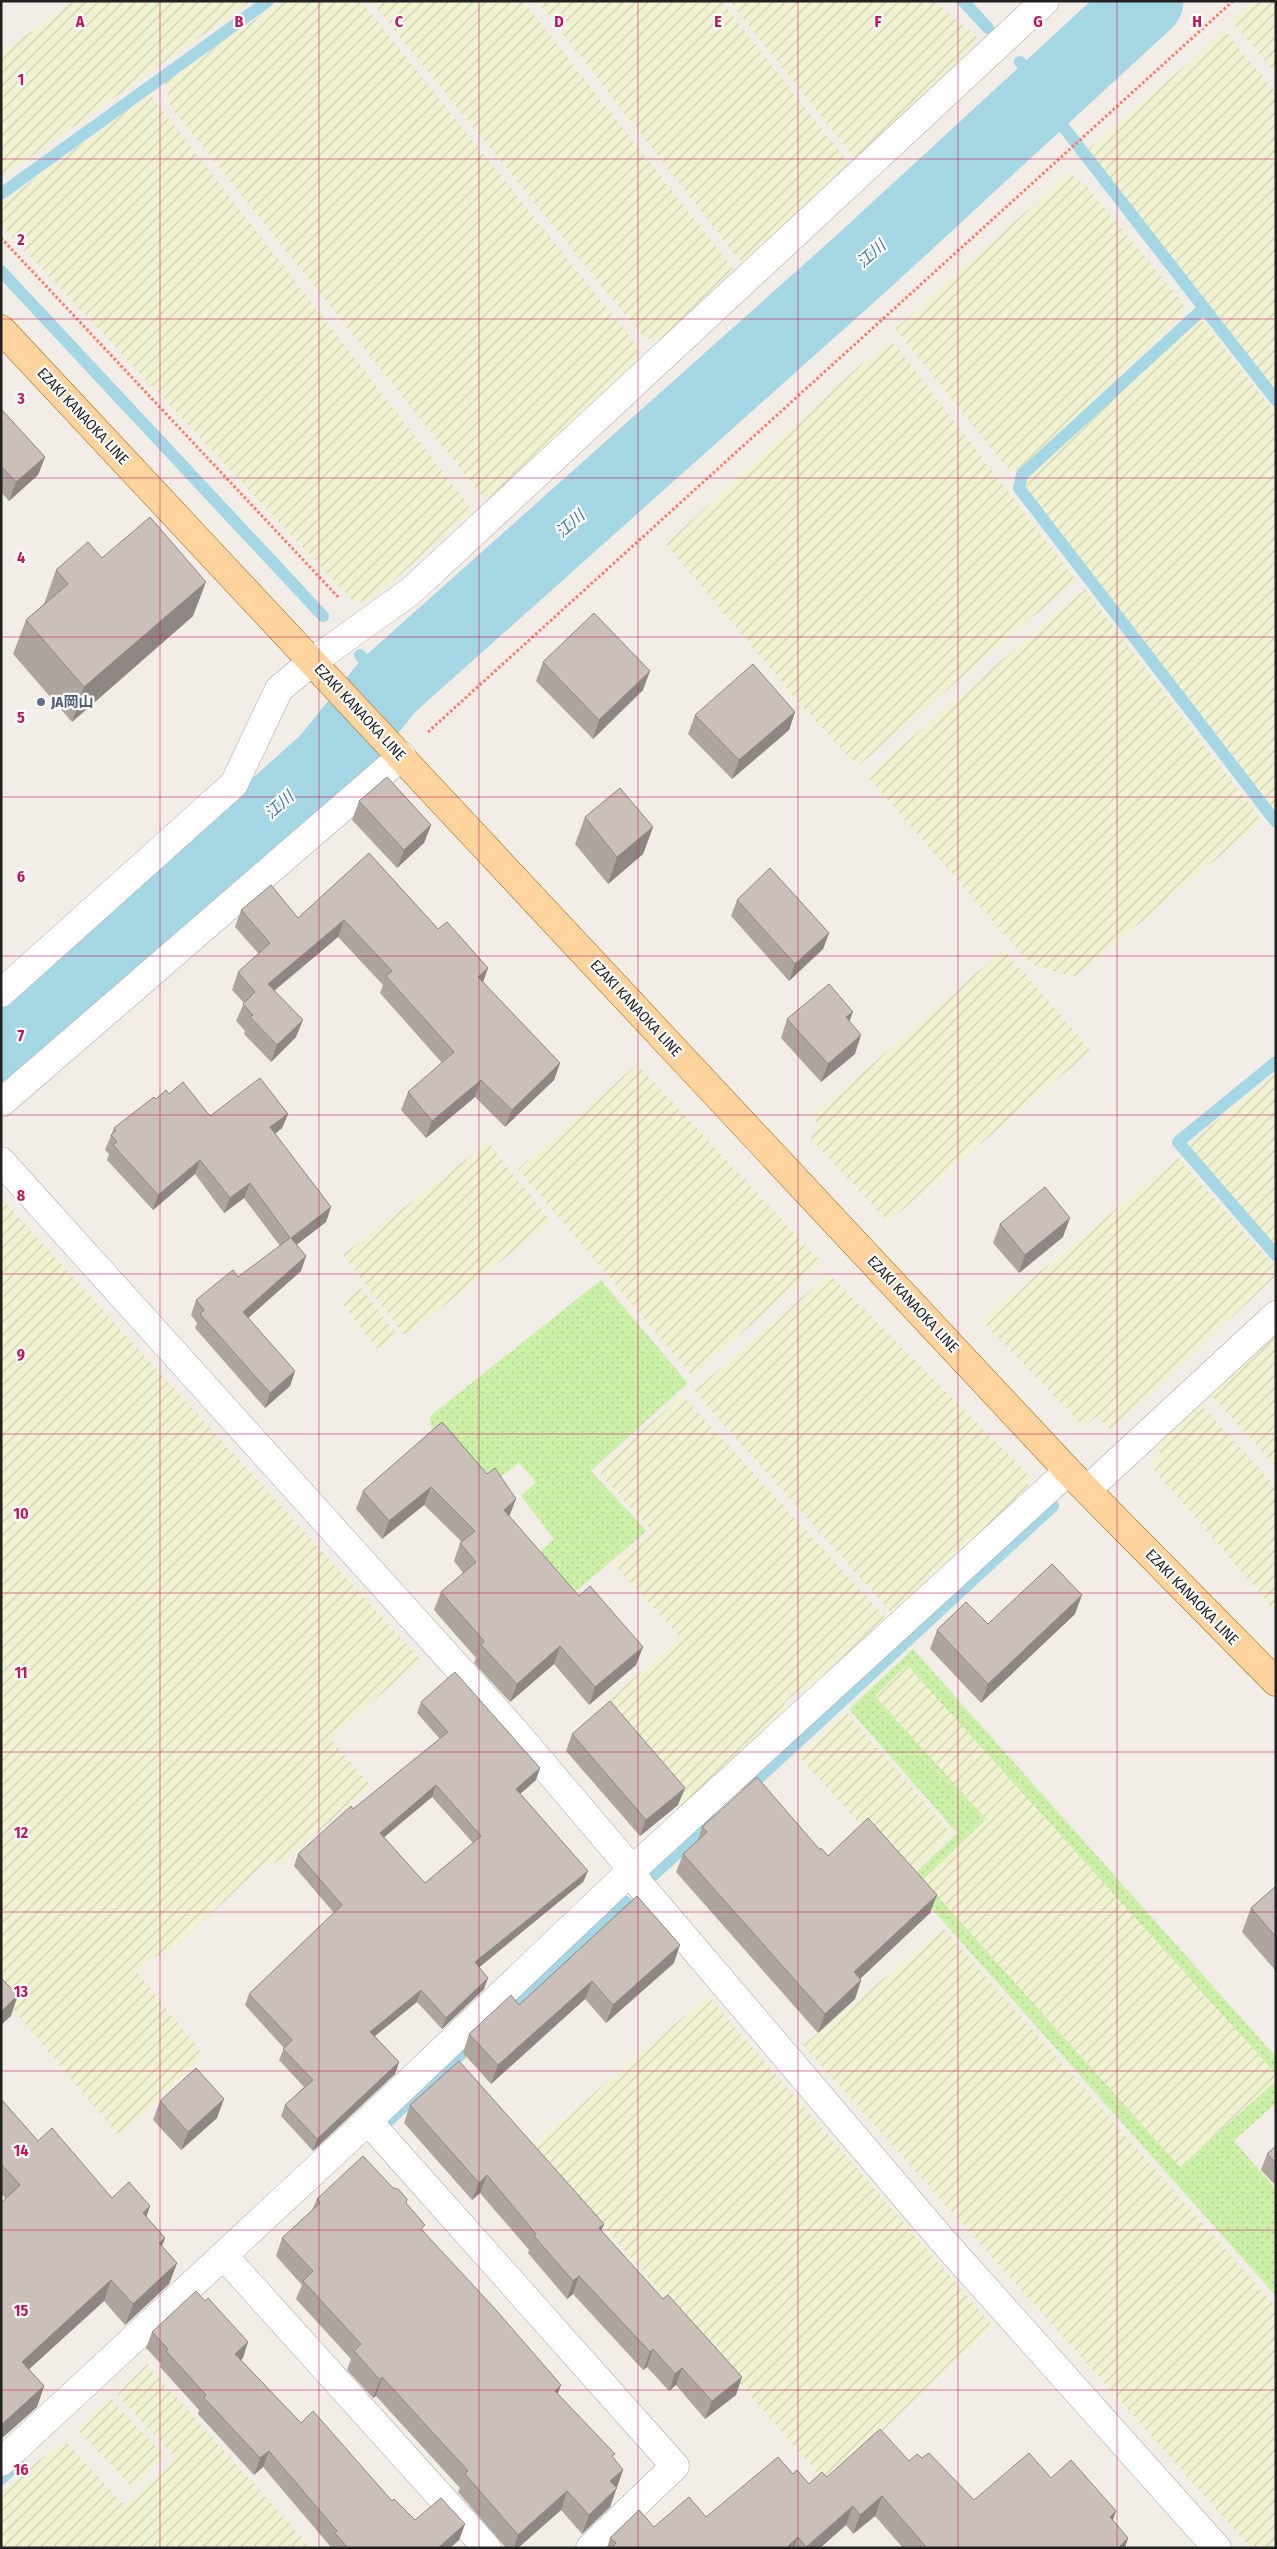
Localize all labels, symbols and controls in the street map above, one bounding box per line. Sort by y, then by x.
text: A [75,12,85,31]
text: B [235,12,244,31]
text: C [395,12,404,31]
text: D [554,12,564,31]
text: E [714,12,722,31]
text: F [874,12,882,31]
text: G [1033,12,1043,31]
text: H [1192,12,1202,31]
text: 1 [18,70,24,89]
text: 2 [16,230,25,249]
water label: 江川 [853,235,891,272]
street label: EZAKI KANAOKA LINE [34,364,132,468]
text: 3 [16,389,25,408]
water label: 江川 [552,505,590,542]
text: 4 [17,548,25,567]
street label: EZAKI KANAOKA LINE [311,660,409,764]
place label: JA岡山 [50,693,94,711]
marker: JA岡山 [35,696,47,708]
text: 5 [17,708,25,727]
water label: 江川 [261,786,299,823]
text: 6 [17,867,25,886]
street label: EZAKI KANAOKA LINE [587,956,685,1060]
text: 7 [18,1026,25,1045]
text: 8 [17,1186,26,1205]
street label: EZAKI KANAOKA LINE [864,1252,962,1356]
text: 9 [17,1345,25,1364]
text: 10 [13,1504,29,1523]
street label: EZAKI KANAOKA LINE [1142,1546,1242,1648]
text: 11 [14,1663,28,1682]
text: 12 [14,1823,29,1842]
text: 13 [14,1982,29,2001]
text: 14 [14,2141,29,2160]
text: 15 [14,2301,28,2320]
text: 16 [13,2460,29,2479]

